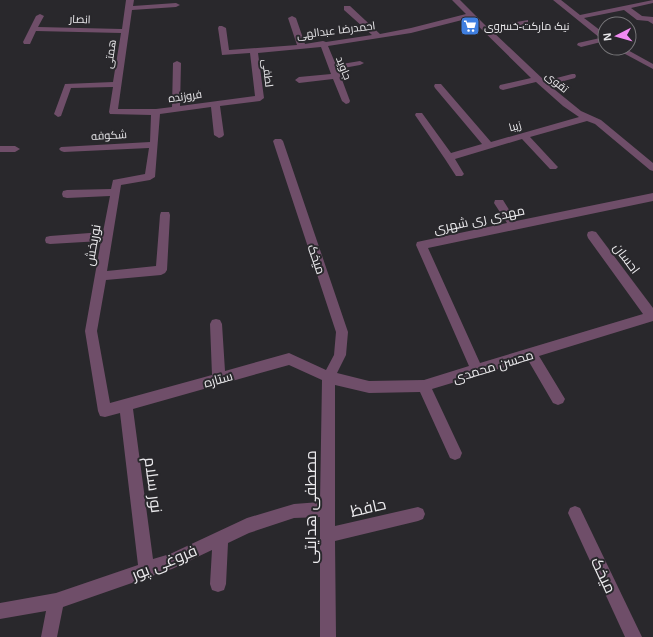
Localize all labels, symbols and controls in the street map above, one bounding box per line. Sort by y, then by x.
street label: انصار [68,13,91,26]
supermarket icon: نیک مارکت-خسروی [459,15,481,37]
north arrow [597,16,637,56]
street label: احمدرضا عبدالهی [296,19,376,42]
place label: نیک مارکت-خسروی [484,20,570,33]
text: N [601,32,613,42]
street label: همتی [102,39,119,69]
street label: جاوید [333,55,354,82]
street label: لطفی [259,58,276,88]
street label: تقوی [542,69,571,96]
street label: فروزنده [167,88,203,105]
street label: زیبا [508,119,523,134]
street label: شکوفه [91,128,127,143]
street label: مهدی ری شهری [432,203,526,236]
street label: نوربخش [81,223,104,267]
street label: احسان [610,240,643,277]
street label: میخک [304,242,329,276]
street label: محسن محمدی [451,347,535,386]
street label: ستاره [202,368,234,391]
street label: مصطفی هدایتی [302,450,321,564]
street label: نور سلام [139,456,165,514]
street label: حافظ [349,495,388,520]
street label: فروغی پور [128,542,200,586]
street label: میخک [587,555,619,596]

